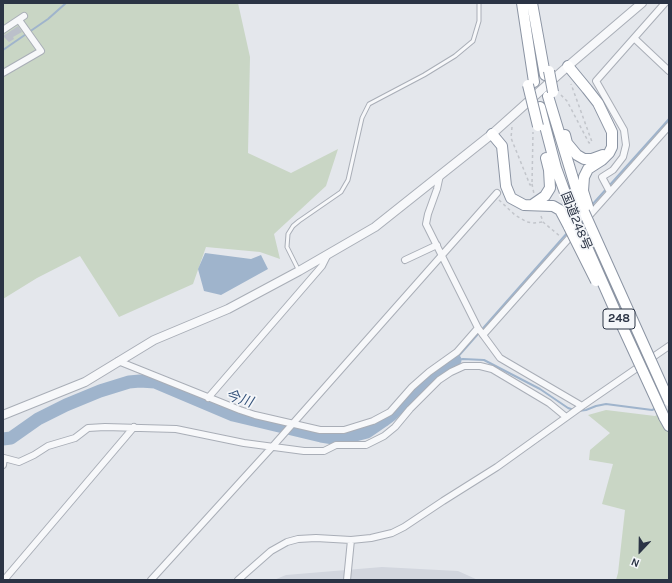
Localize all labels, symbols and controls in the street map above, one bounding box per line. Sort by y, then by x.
street label: 国道248号 [557,189,595,253]
road number: 248 [603,309,635,329]
water label: 今川 [223,387,255,411]
north arrow [620,531,660,571]
text: N [629,555,641,570]

